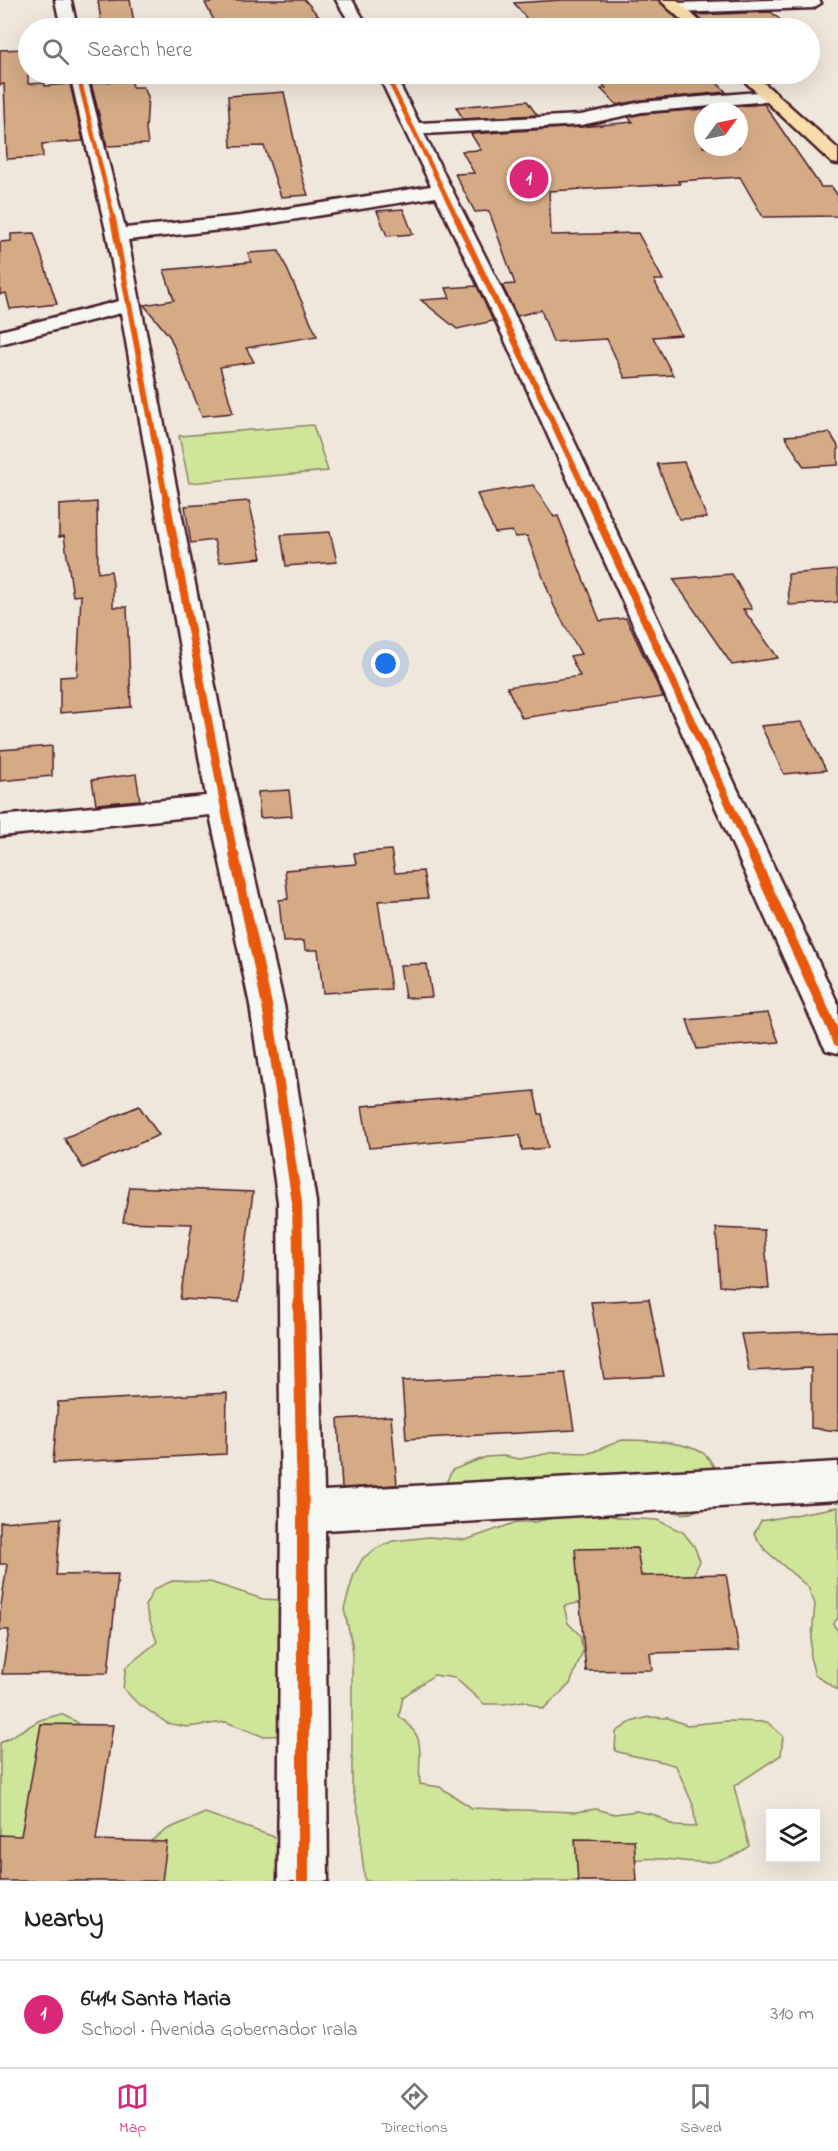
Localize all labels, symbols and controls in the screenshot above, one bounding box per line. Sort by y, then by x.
search box [18,18,820,84]
icon: search [39,35,72,68]
text: Search here [87,35,192,67]
north arrow [694,102,748,156]
pin: 1 [510,156,548,201]
your location [371,649,400,678]
map controls [766,1809,820,1863]
button: layers [766,1809,820,1863]
text: Nearby [24,1901,103,1939]
text: 6414 Santa Maria [81,1984,231,2016]
text: 1 [40,2000,47,2029]
text: 310 m [770,2000,814,2029]
text: School · Avenida Gobernador Irala [81,2016,358,2045]
tab: Map [116,2080,149,2140]
tab: Directions [381,2080,448,2140]
tab: Saved [680,2080,722,2140]

